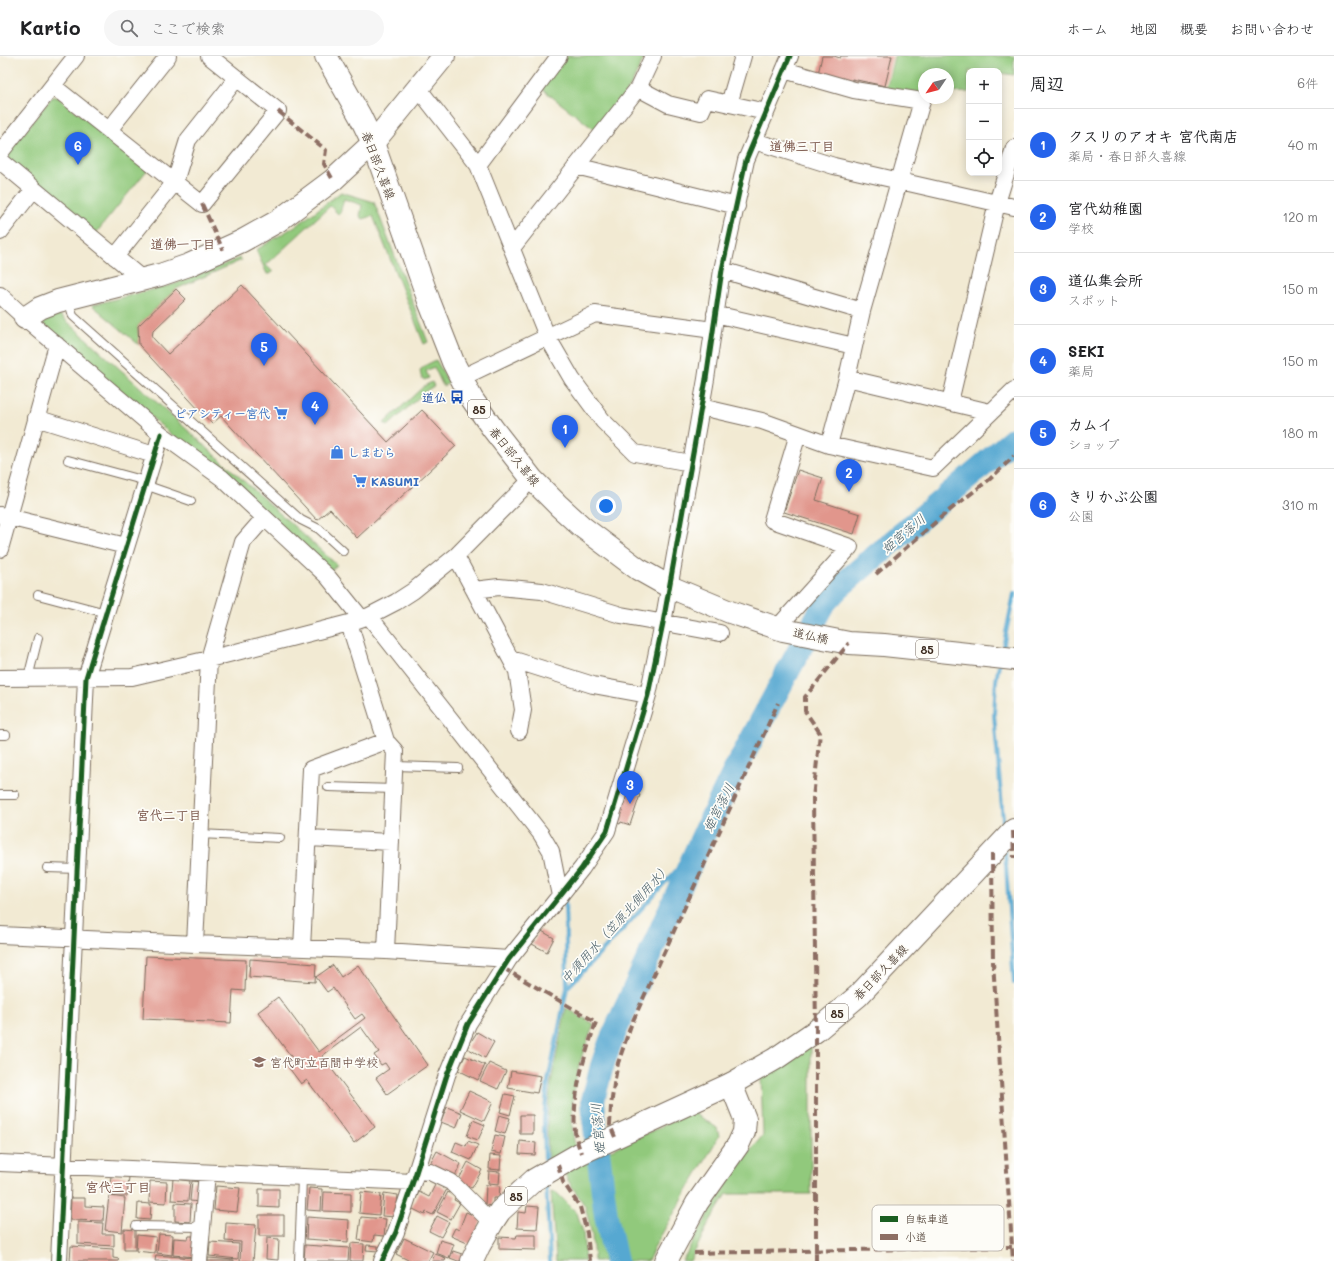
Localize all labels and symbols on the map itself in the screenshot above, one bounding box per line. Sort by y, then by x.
north arrow [918,68,954,104]
street label: 春日部久喜線 [359,129,399,201]
pin: 6 [65,132,91,165]
district label: 道佛三丁目 [769,137,835,154]
district label: 道佛一丁目 [150,235,216,252]
pin: 5 [251,333,277,366]
place label: 道仏 [422,389,446,405]
bus stop icon: 道仏 [449,389,465,405]
pin: 4 [302,392,328,425]
road number: 85 [468,400,490,418]
place label: ピアシティー宮代 [175,405,270,421]
supermarket icon: ピアシティー宮代 [273,405,289,421]
pin: 1 [552,415,578,448]
street label: 春日部久喜線 [486,423,544,489]
shop icon: しまむら [329,444,345,460]
place label: しまむら [348,444,396,460]
pin: 2 [836,459,862,492]
supermarket icon: KASUMI [352,473,368,489]
place label: KASUMI [371,473,419,489]
your location [596,496,616,516]
water label: 姫宮落川 [878,510,928,556]
street label: 道仏橋 [792,623,830,647]
road number: 85 [916,640,938,658]
pin: 3 [617,771,643,804]
water label: 姫宮落川 [699,780,737,834]
district label: 宮代二丁目 [136,806,202,823]
water label: 中須用水（笠原北側用水） [556,859,674,987]
street label: 春日部久喜線 [849,941,911,1003]
road number: 85 [826,1004,848,1022]
school or university icon: 宮代町立百間中学校 [251,1054,267,1070]
place label: 宮代町立百間中学校 [270,1054,378,1070]
water label: 姫宮落川 [586,1102,608,1156]
district label: 宮代三丁目 [85,1178,151,1195]
road number: 85 [505,1187,527,1205]
legend [872,1205,1004,1251]
text: 自転車道 [905,1211,949,1226]
text: 小道 [905,1229,927,1244]

